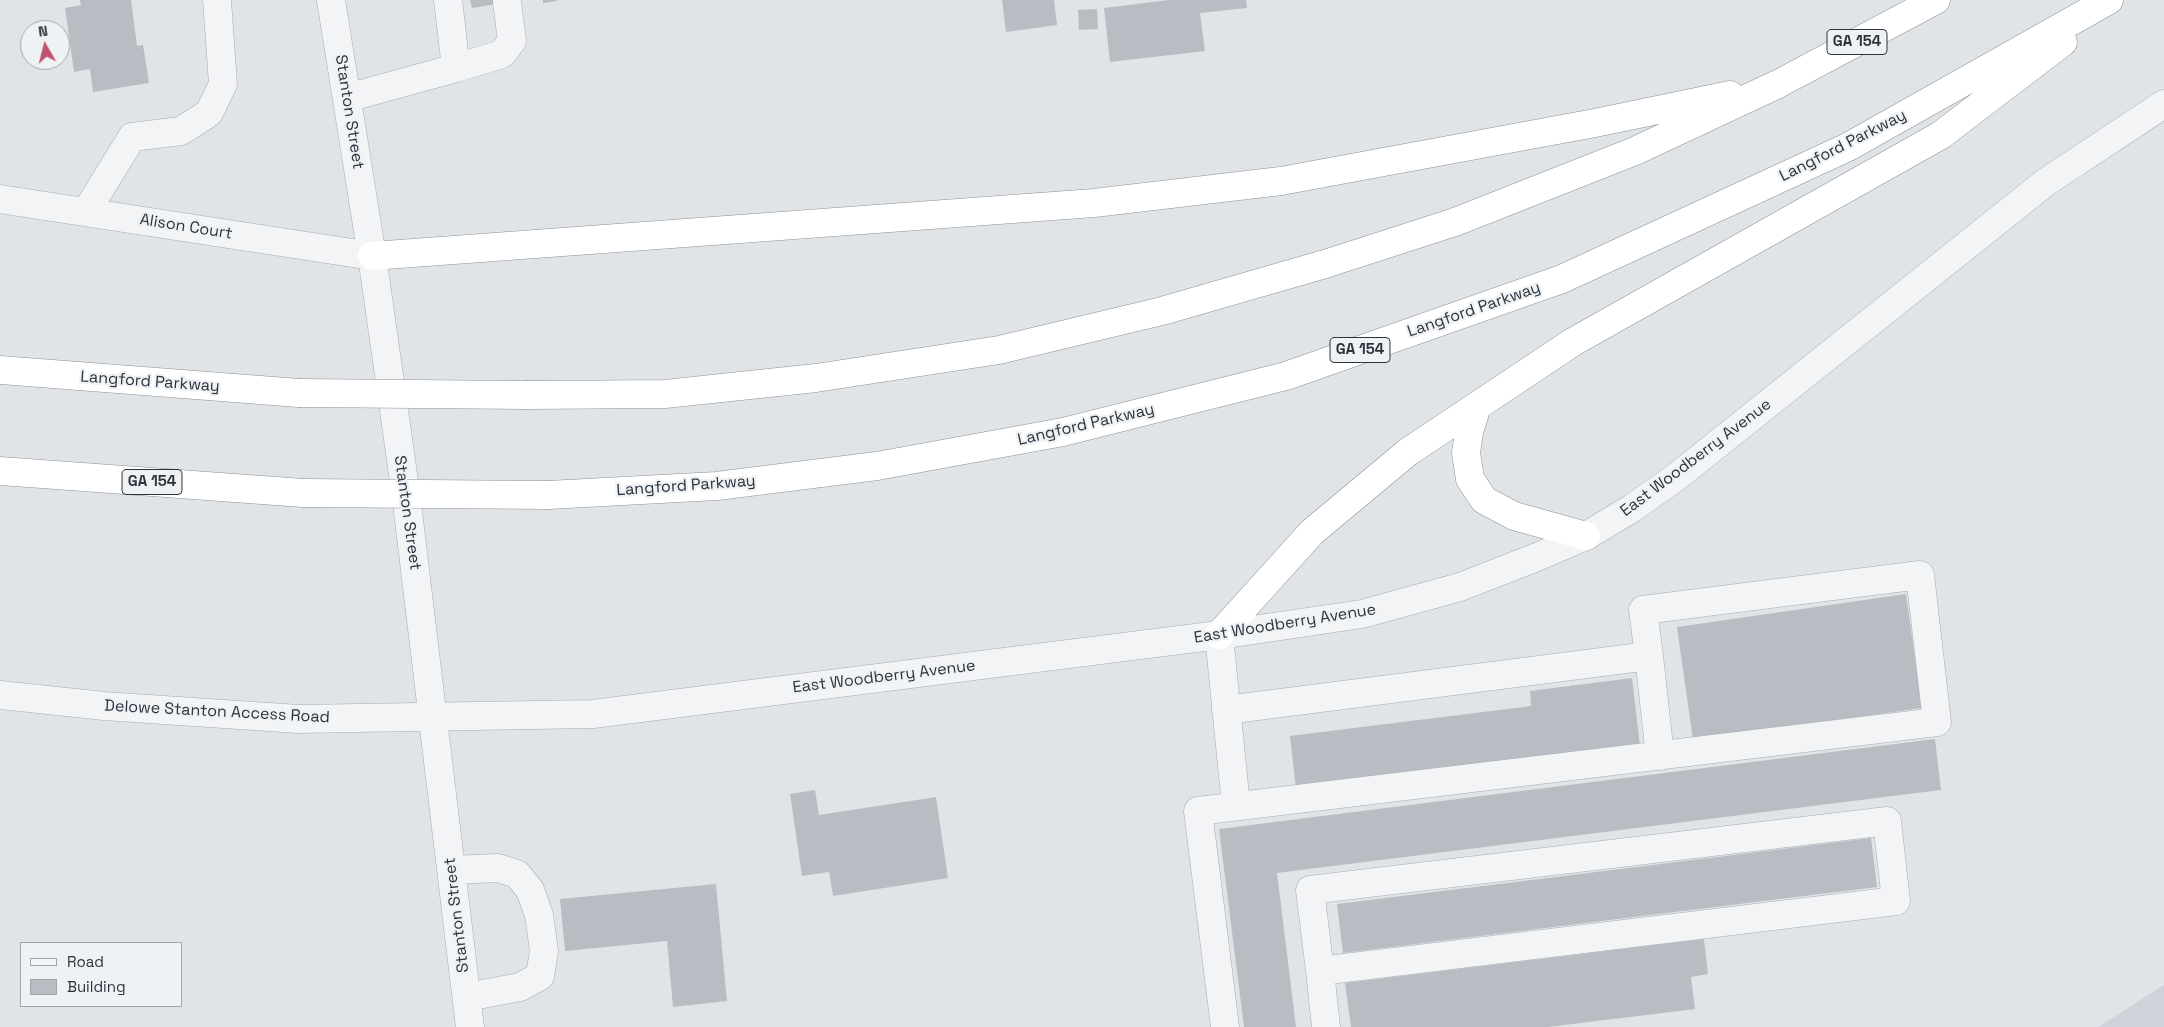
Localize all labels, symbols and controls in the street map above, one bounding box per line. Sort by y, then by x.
north arrow [20,20,70,70]
text: N [37,22,49,41]
road number: GA 154 [1827,30,1887,54]
street label: Stanton Street [330,53,368,171]
street label: Langford Parkway [1776,106,1910,186]
street label: Alison Court [138,210,234,244]
street label: Langford Parkway [1405,278,1543,342]
road number: GA 154 [1330,338,1390,362]
street label: Langford Parkway [80,368,220,396]
street label: East Woodberry Avenue [1617,395,1775,521]
street label: Langford Parkway [1016,400,1156,450]
street label: Stanton Street [389,454,425,572]
road number: GA 154 [122,470,182,494]
street label: Langford Parkway [616,472,756,500]
street label: East Woodberry Avenue [1193,600,1377,648]
street label: East Woodberry Avenue [792,656,976,698]
street label: Delowe Stanton Access Road [104,697,330,727]
street label: Stanton Street [440,856,474,974]
legend [20,942,182,1007]
text: Road [67,952,104,971]
text: Building [67,977,126,996]

